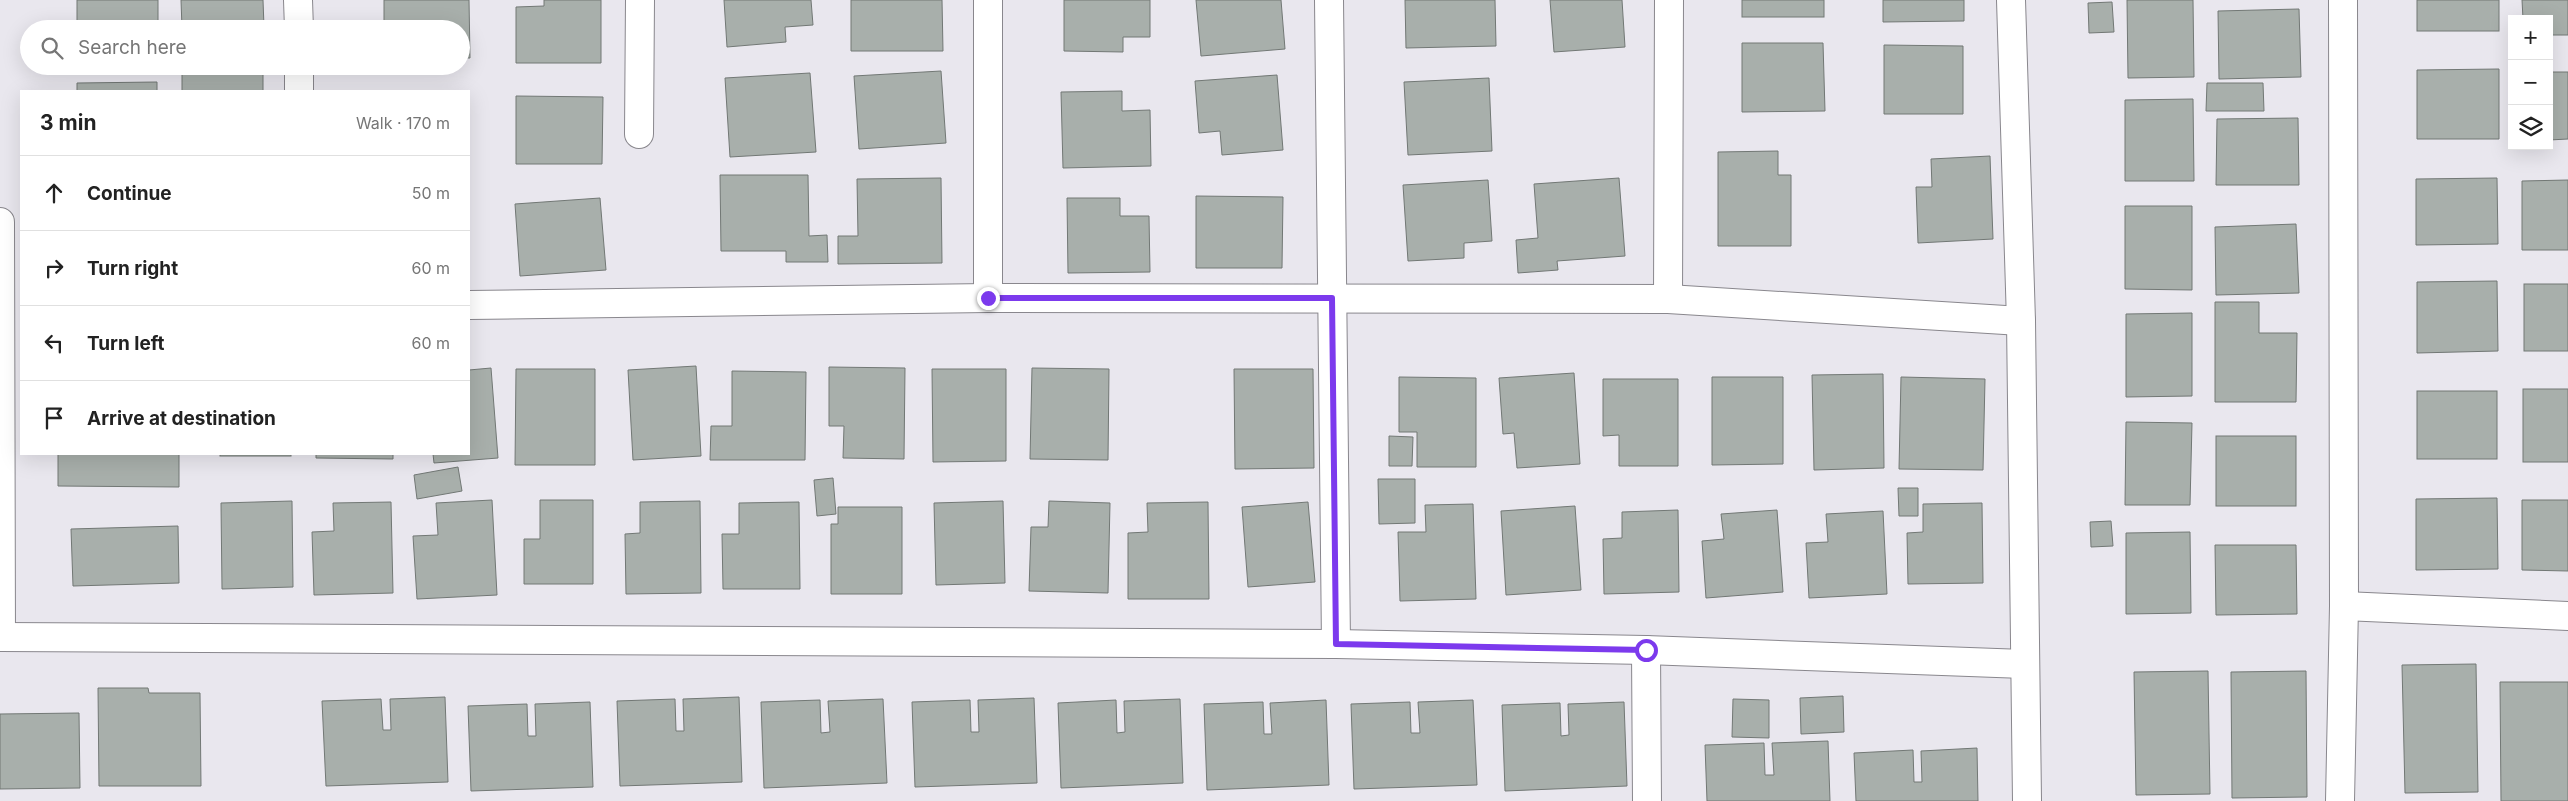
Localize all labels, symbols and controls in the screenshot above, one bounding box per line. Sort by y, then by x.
map controls [2508,15,2553,150]
button: + [2508,15,2553,60]
search box [20,20,470,75]
icon: search [38,34,66,62]
text: Search here [78,36,187,59]
button: − [2508,60,2553,105]
button: layers [2508,105,2553,150]
text: 3 min [40,110,96,135]
text: Walk · 170 m [356,113,450,133]
icon: ahead [40,179,68,207]
text: Continue [87,182,172,205]
text: 50 m [412,183,450,203]
icon: right [40,254,68,282]
text: Turn right [87,257,178,280]
text: 60 m [411,258,450,278]
route end [977,287,1000,310]
icon: left [40,329,68,357]
text: Turn left [87,332,165,355]
text: 60 m [411,333,450,353]
icon: arrive [40,404,68,432]
text: Arrive at destination [87,407,276,430]
route start [1635,639,1658,662]

